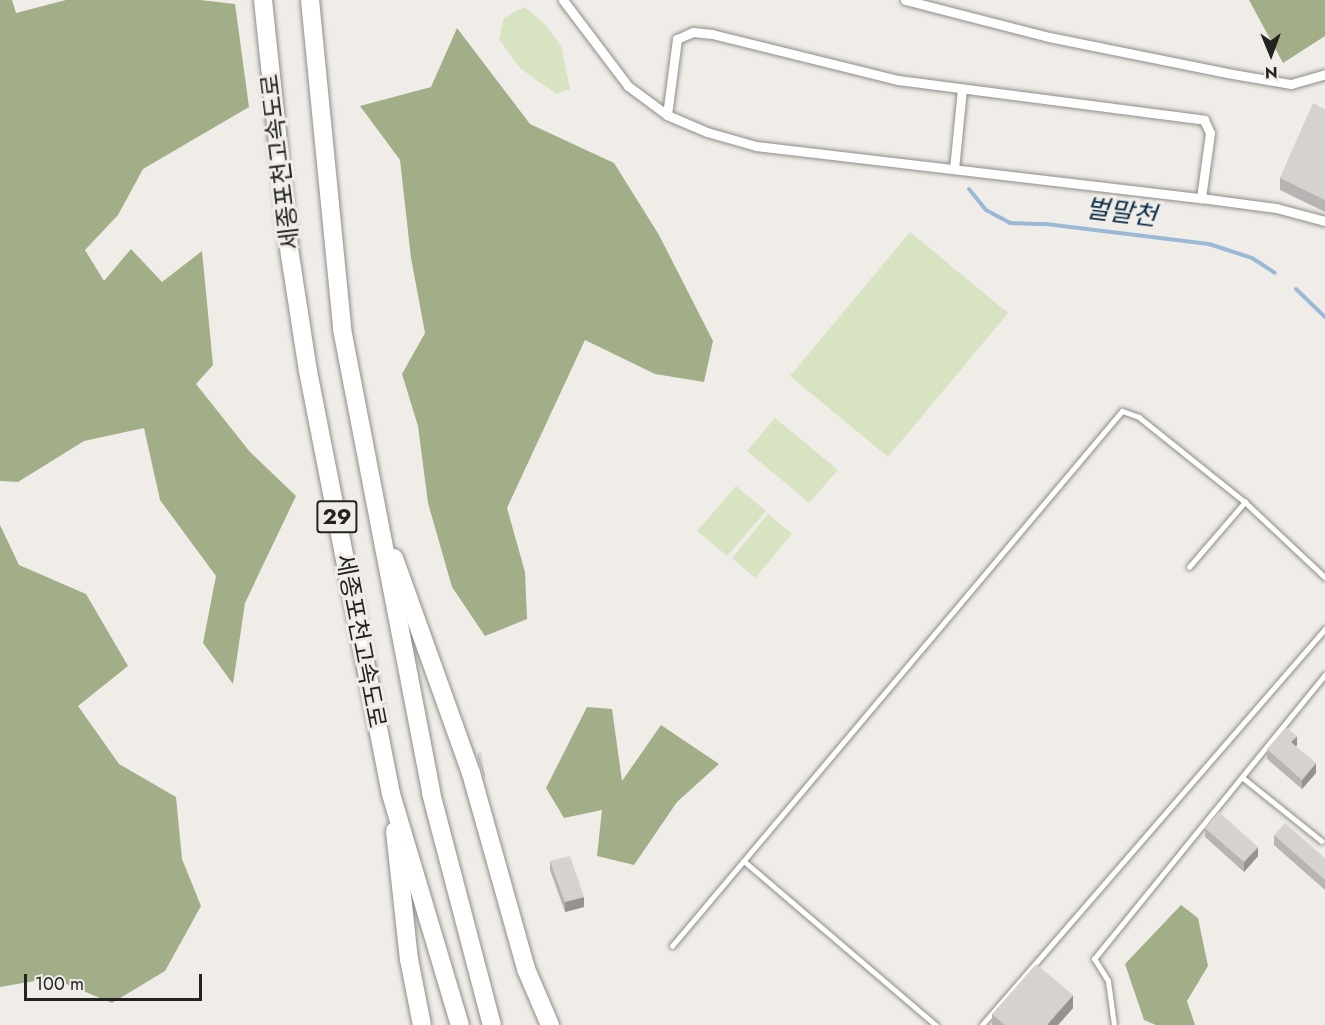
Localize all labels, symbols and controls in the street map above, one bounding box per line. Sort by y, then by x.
north arrow [1241,24,1301,84]
text: N [1265,61,1278,84]
street label: 세종포천고속도로 [255,73,305,251]
water label: 벌말천 [1083,193,1159,233]
road number: 29 [316,498,358,536]
street label: 세종포천고속도로 [330,552,392,730]
scale bar [27,962,206,1000]
text: 100 m [35,971,84,997]

